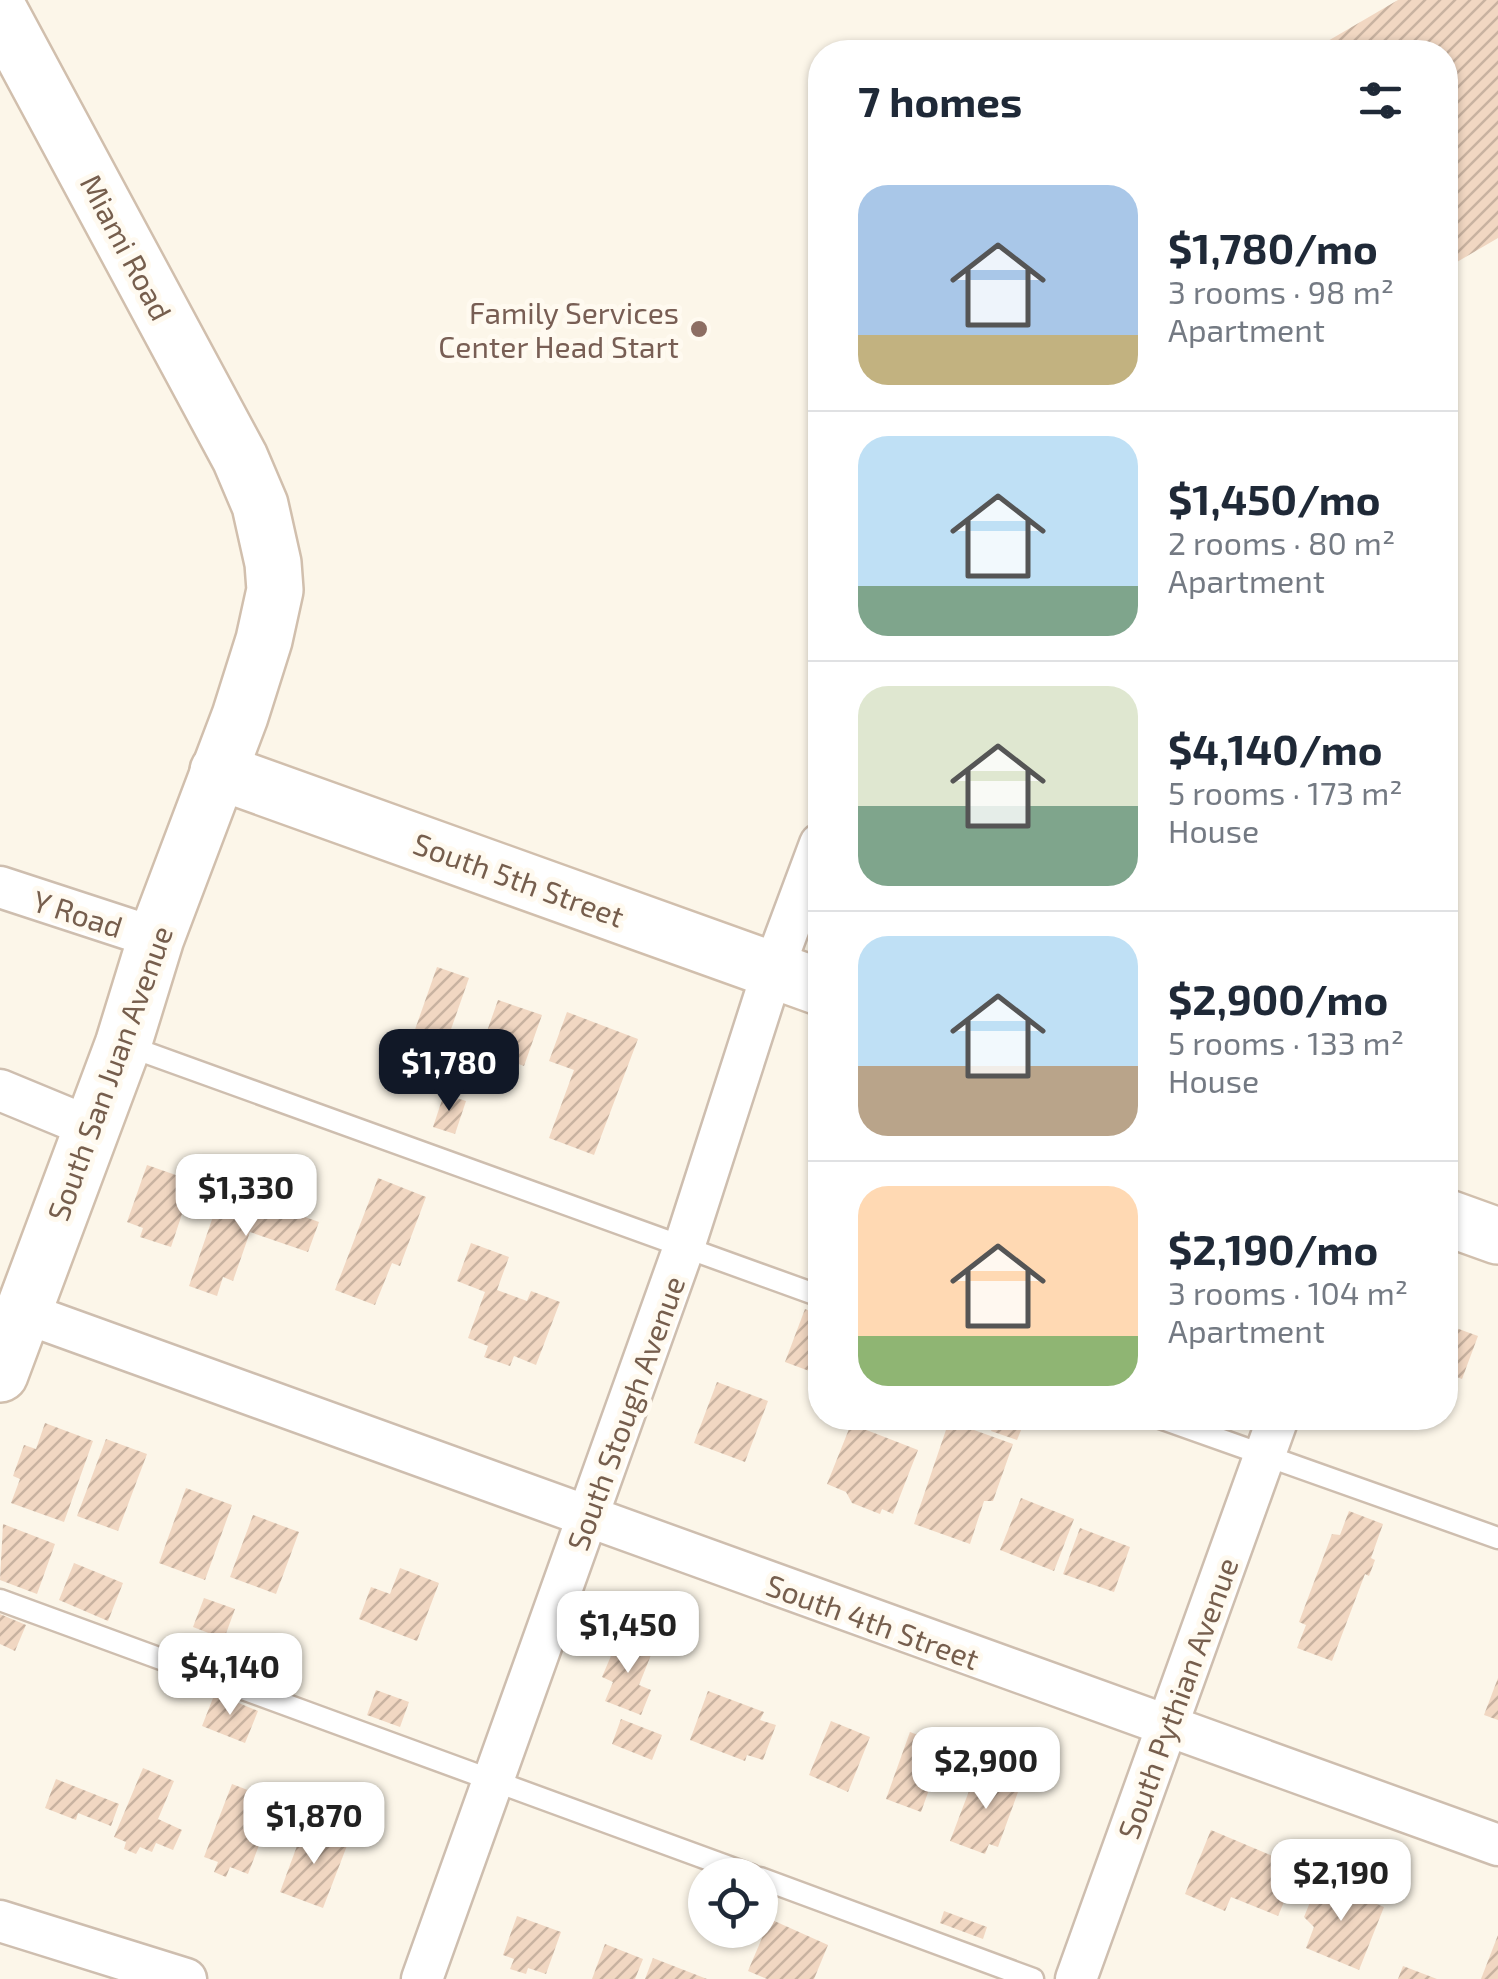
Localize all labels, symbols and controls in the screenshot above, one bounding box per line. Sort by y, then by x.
icon: filters [1353,73,1408,128]
text: 7 homes [858,75,1022,125]
street label: Miami Road [74,168,180,326]
text: $1,780/mo [1168,222,1378,272]
icon: home [938,225,1058,345]
text: 3 rooms · 98 m² [1168,272,1394,310]
place label: Family Services Center Head Start [438,294,679,364]
text: Apartment [1168,310,1325,348]
marker: Family Services Center Head Start [688,318,710,340]
text: $1,450/mo [1168,473,1381,523]
icon: home [938,476,1058,596]
text: 2 rooms · 80 m² [1168,523,1395,561]
text: Apartment [1168,561,1325,599]
text: $4,140/mo [1168,723,1383,773]
icon: home [938,726,1058,846]
text: 5 rooms · 173 m² [1168,773,1403,811]
text: House [1168,811,1259,849]
street label: South 5th Street [409,824,629,934]
street label: Y Road [29,882,127,944]
street label: South San Juan Avenue [39,921,179,1225]
text: $2,900/mo [1168,973,1388,1023]
icon: home [938,976,1058,1096]
text: 5 rooms · 133 m² [1168,1023,1404,1061]
pin: $1,780 [368,1029,530,1114]
text: $1,780 [401,1042,497,1080]
text: House [1168,1061,1259,1099]
pin: $1,330 [165,1154,327,1239]
text: $1,330 [198,1167,294,1205]
text: $2,190/mo [1168,1223,1378,1273]
icon: home [938,1226,1058,1346]
street label: South Stough Avenue [559,1271,691,1555]
text: 3 rooms · 104 m² [1168,1273,1408,1311]
text: Apartment [1168,1311,1325,1349]
street label: South Pythian Avenue [1109,1552,1245,1844]
street label: South 4th Street [762,1566,984,1676]
pin: $1,450 [547,1591,709,1676]
text: $1,450 [579,1604,677,1642]
pin: $4,140 [149,1633,311,1718]
text: $4,140 [180,1646,280,1684]
pin: $2,900 [905,1727,1067,1812]
text: $2,900 [934,1740,1038,1778]
pin: $1,870 [233,1782,395,1867]
text: $1,870 [265,1795,363,1833]
pin: $2,190 [1260,1839,1422,1924]
text: $2,190 [1293,1852,1389,1890]
map controls [688,1858,778,1948]
button: locate [688,1858,778,1948]

